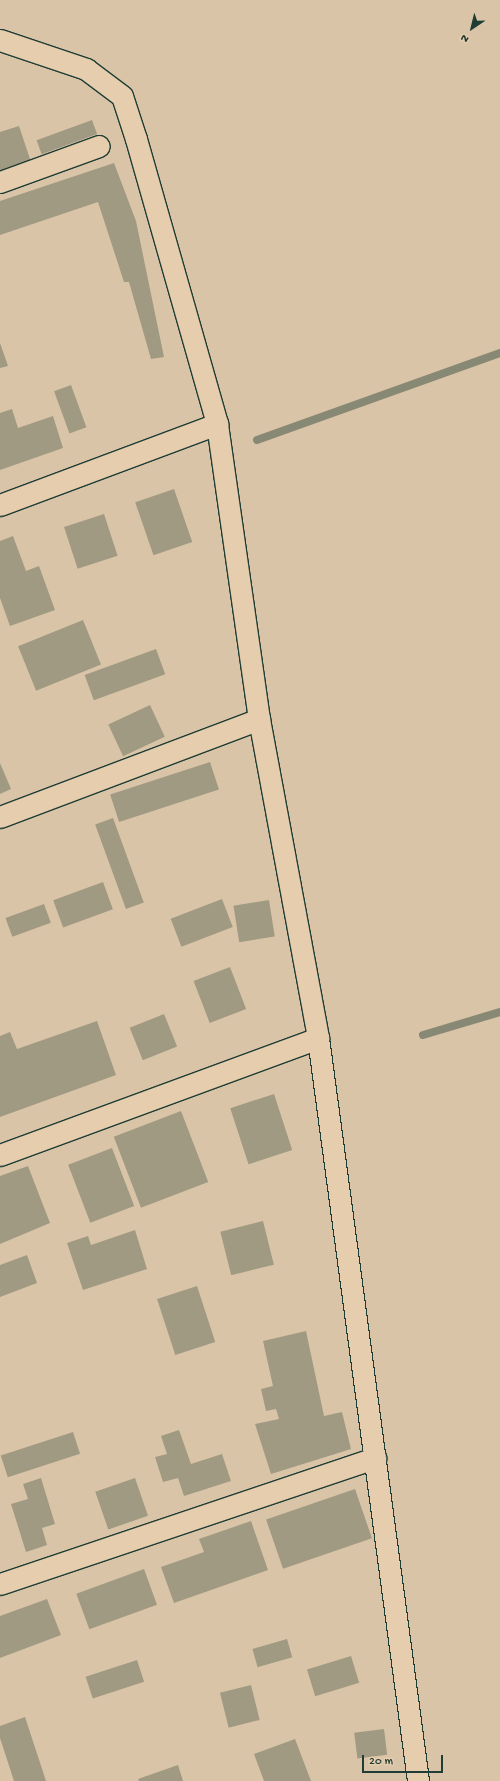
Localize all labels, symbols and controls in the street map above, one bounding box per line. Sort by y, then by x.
north arrow [452,8,492,48]
text: N [459,31,472,45]
scale bar [364,1747,445,1773]
text: 20 m [369,1755,393,1769]

